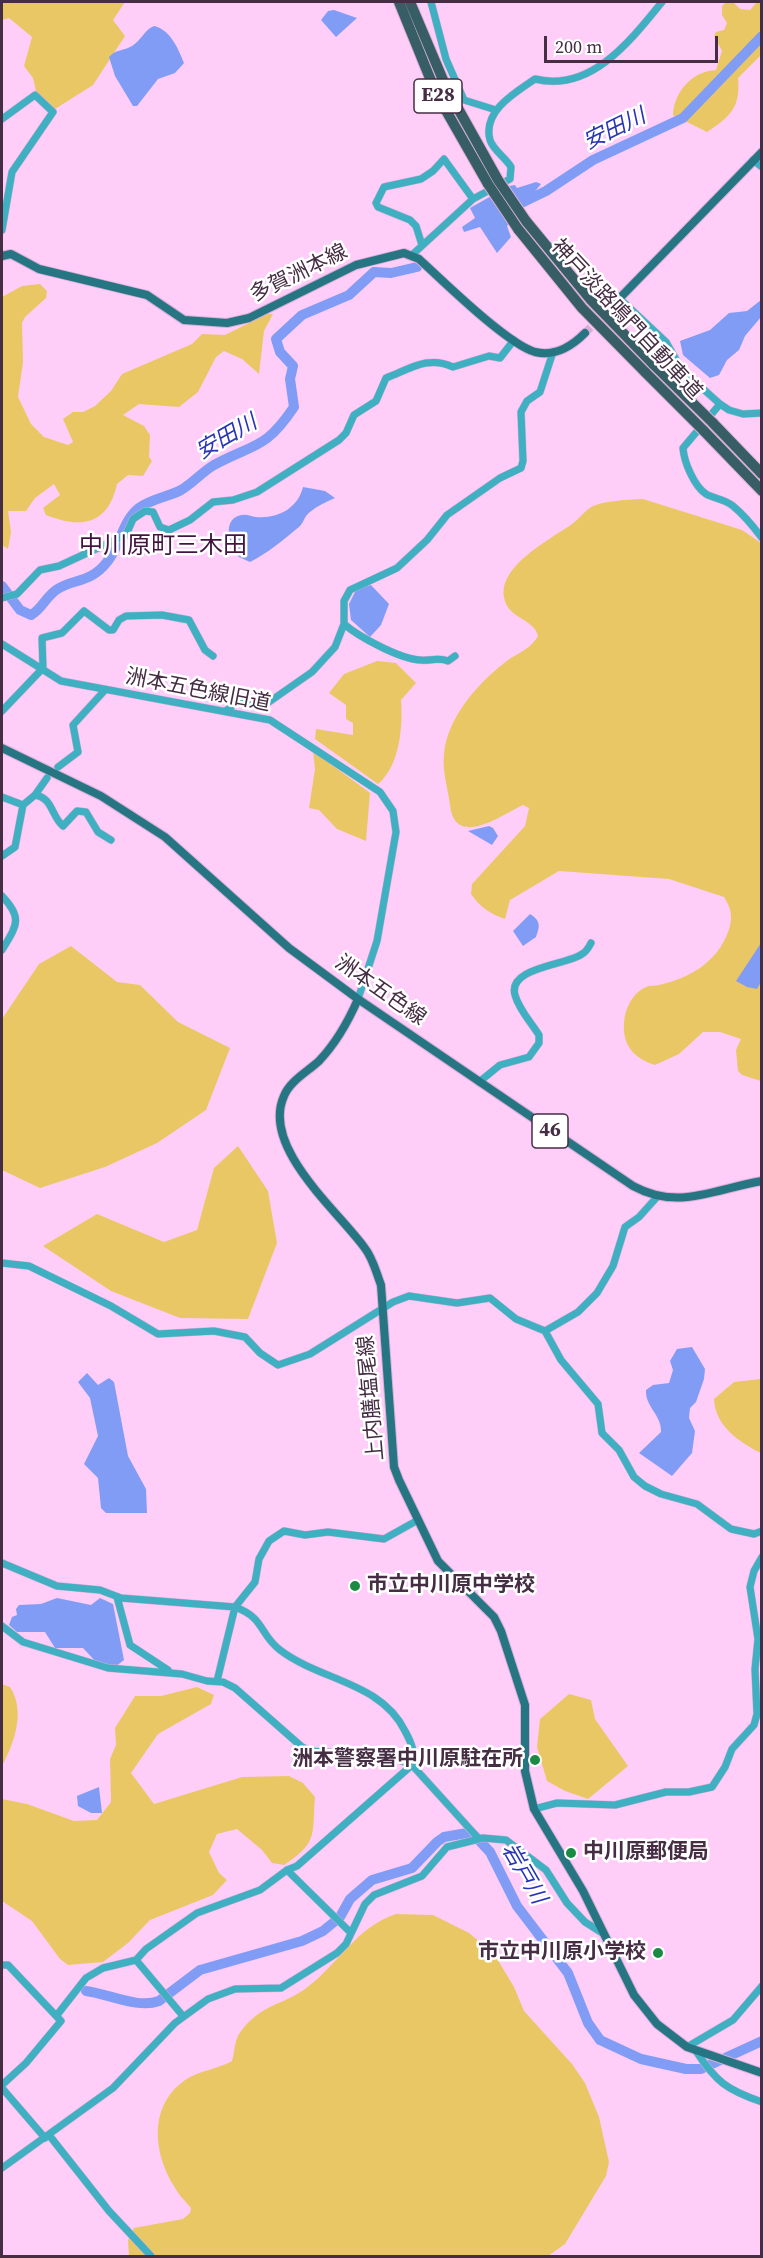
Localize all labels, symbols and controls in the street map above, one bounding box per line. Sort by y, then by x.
scale bar [547,24,721,62]
text: 200 m [555,34,602,59]
road number: E28 [414,79,462,113]
water label: 安田川 [580,104,650,156]
street label: 神戸淡路鳴門自動車道 [545,235,707,405]
street label: 多賀洲本線 [246,240,352,308]
water label: 安田川 [192,410,262,466]
district label: 中川原町三木田 [79,533,247,561]
street label: 洲本五色線旧道 [123,665,273,717]
street label: 洲本五色線 [330,951,430,1031]
road number: 46 [532,1114,568,1148]
street label: 上内膳塩尾線 [354,1334,390,1462]
place label: 市立中川原中学校 [367,1573,535,1599]
marker: 市立中川原中学校 [348,1579,362,1593]
place label: 洲本警察署中川原駐在所 [292,1747,523,1773]
marker: 洲本警察署中川原駐在所 [528,1753,542,1767]
water label: 岩戸川 [495,1839,551,1909]
place label: 中川原郵便局 [583,1840,709,1866]
marker: 中川原郵便局 [564,1846,578,1860]
place label: 市立中川原小学校 [478,1940,646,1966]
marker: 市立中川原小学校 [651,1946,665,1960]

